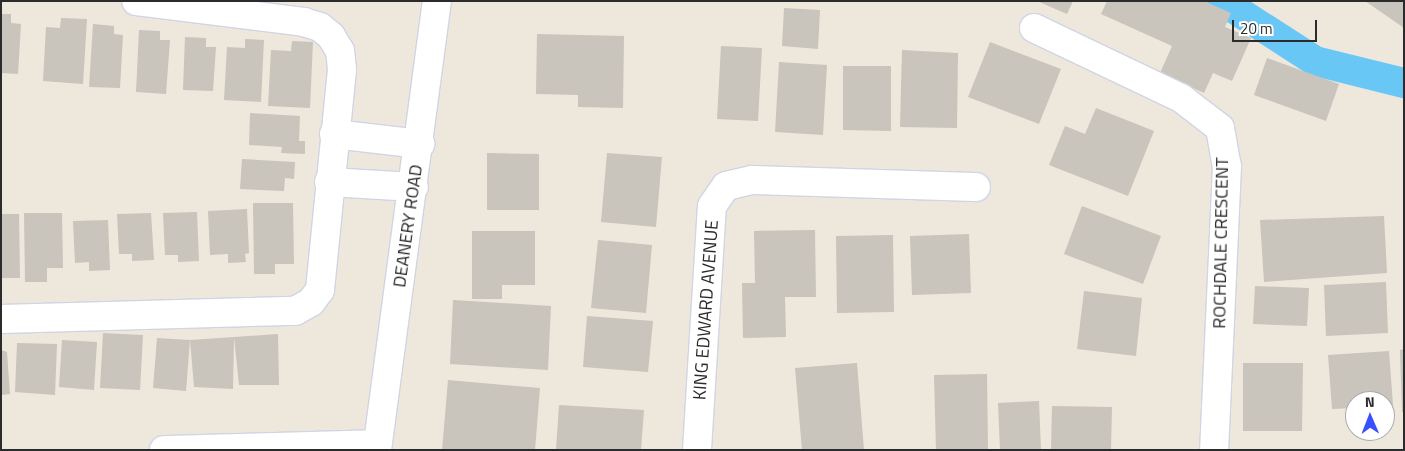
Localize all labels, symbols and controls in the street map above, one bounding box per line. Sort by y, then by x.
scale bar [1235,10,1320,42]
text: 20 m [1240,17,1273,40]
street label: ROCHDALE CRESCENT [1209,157,1233,329]
street label: DEANERY ROAD [389,163,427,289]
street label: KING EDWARD AVENUE [689,219,723,401]
north arrow [1345,391,1395,441]
text: N [1365,391,1375,412]

